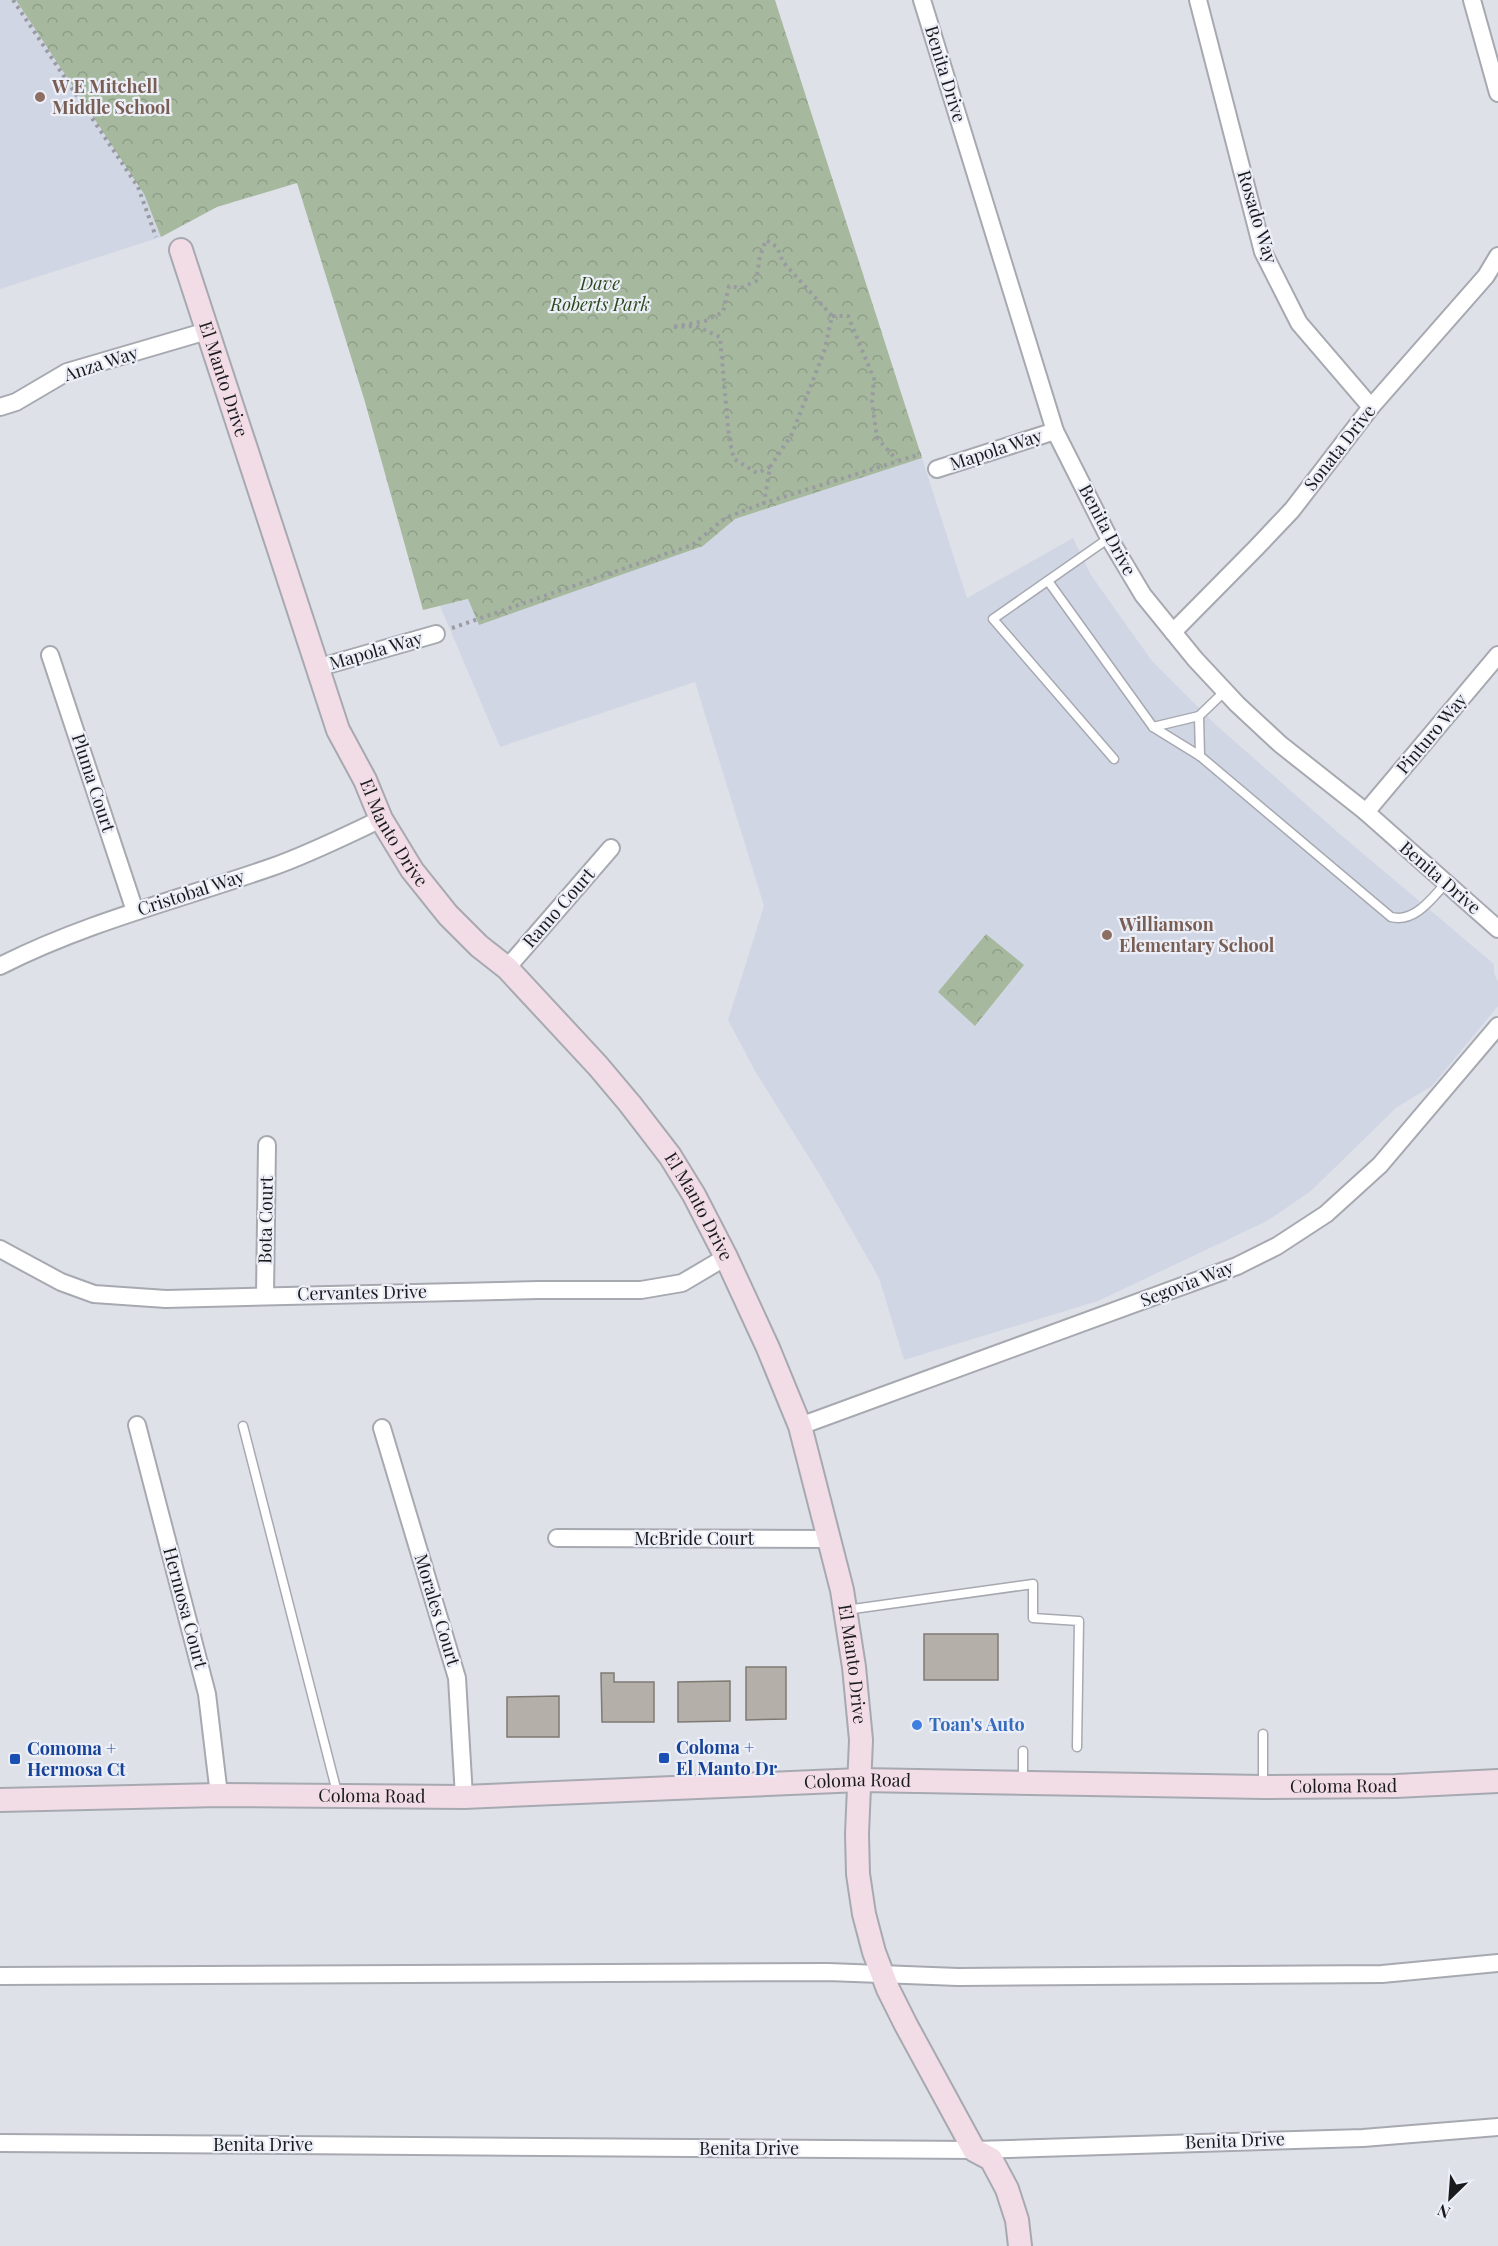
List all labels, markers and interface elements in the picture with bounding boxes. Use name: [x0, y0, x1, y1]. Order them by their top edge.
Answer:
street label: Benita Drive: [920, 22, 972, 125]
place label: W E Mitchell Middle School: [51, 74, 171, 119]
marker: W E Mitchell Middle School: [33, 90, 47, 104]
street label: Rosado Way: [1232, 167, 1283, 266]
park label: Dave Roberts Park: [549, 271, 650, 316]
street label: El Manto Drive: [194, 318, 254, 440]
street label: Anza Way: [60, 340, 141, 387]
street label: Sonata Drive: [1298, 399, 1380, 495]
street label: Mapola Way: [946, 423, 1045, 475]
street label: Benita Drive: [1074, 480, 1142, 579]
street label: Mapola Way: [326, 625, 425, 675]
street label: Pinturo Way: [1391, 688, 1472, 779]
street label: Pluma Court: [67, 730, 121, 836]
street label: El Manto Drive: [355, 775, 434, 891]
street label: Benita Drive: [1395, 835, 1486, 919]
street label: Ramo Court: [517, 862, 600, 952]
street label: Cristobal Way: [134, 863, 247, 921]
place label: Williamson Elementary School: [1118, 912, 1275, 957]
marker: Williamson Elementary School: [1100, 928, 1114, 942]
street label: El Manto Drive: [660, 1147, 739, 1265]
street label: Bota Court: [252, 1175, 278, 1264]
street label: Segovia Way: [1137, 1254, 1237, 1312]
street label: Cervantes Drive: [297, 1279, 427, 1305]
street label: McBride Court: [634, 1526, 754, 1550]
street label: Hermosa Court: [158, 1544, 214, 1672]
street label: Morales Court: [410, 1551, 467, 1669]
street label: El Manto Drive: [833, 1602, 872, 1725]
place label: Toan's Auto: [929, 1712, 1025, 1736]
marker: Toan's Auto: [910, 1718, 924, 1732]
place label: Coloma + El Manto Dr: [676, 1735, 778, 1780]
place label: Comoma + Hermosa Ct: [27, 1736, 126, 1781]
marker: Coloma + El Manto Dr: [657, 1751, 671, 1765]
marker: Comoma + Hermosa Ct: [8, 1752, 22, 1766]
street label: Coloma Road: [804, 1767, 912, 1793]
street label: Coloma Road: [1290, 1773, 1398, 1798]
street label: Coloma Road: [318, 1783, 426, 1808]
street label: Benita Drive: [1185, 2126, 1285, 2154]
street label: Benita Drive: [213, 2132, 313, 2156]
street label: Benita Drive: [699, 2136, 799, 2160]
north arrow: [1420, 2168, 1480, 2228]
text: N: [1433, 2200, 1453, 2224]

